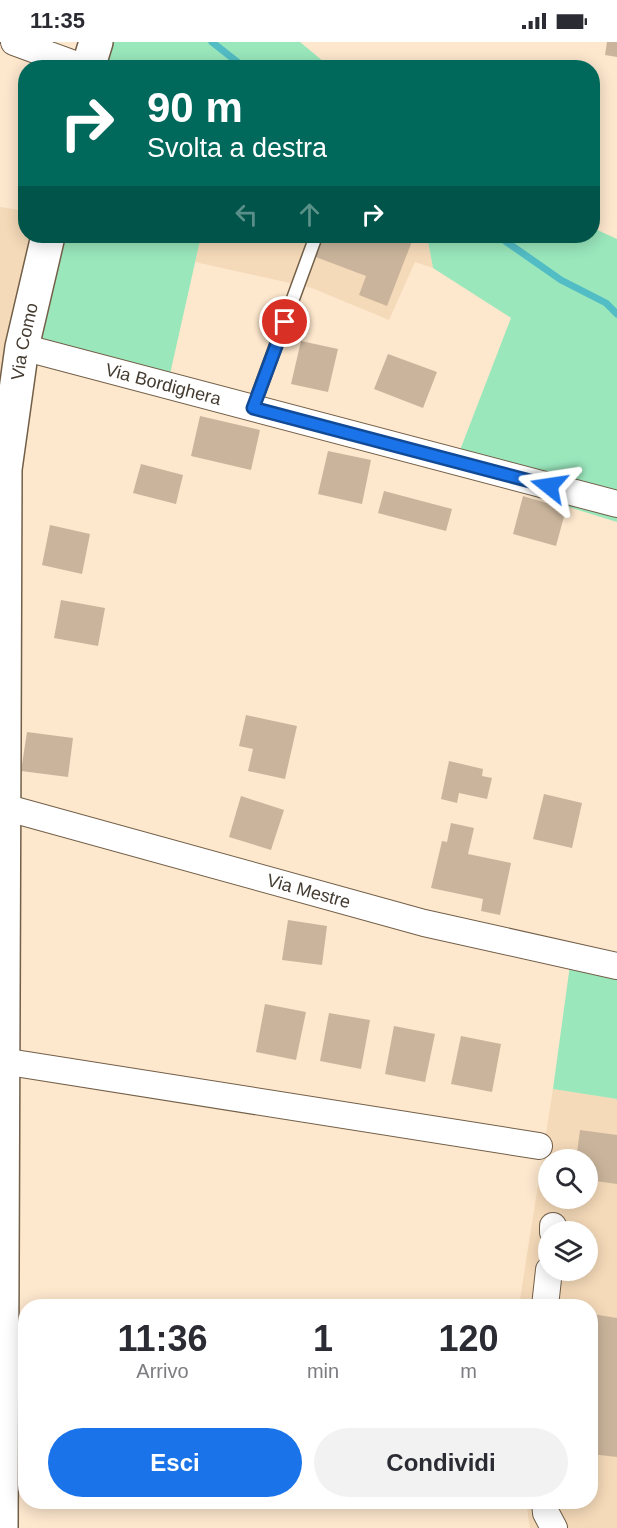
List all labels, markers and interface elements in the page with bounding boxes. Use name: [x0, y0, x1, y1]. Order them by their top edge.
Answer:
text: 11:35: [30, 8, 85, 33]
icon: right: [48, 84, 126, 162]
text: 90 m: [147, 84, 243, 131]
text: Svolta a destra: [147, 133, 327, 163]
icon: left: [230, 198, 263, 231]
icon: ahead: [293, 198, 326, 231]
icon: right: [356, 198, 389, 231]
pin: [259, 296, 310, 347]
street label: Via Como: [7, 301, 42, 382]
icon: arrive: [268, 305, 301, 338]
street label: Via Bordighera: [103, 359, 224, 409]
position arrow: [517, 454, 581, 518]
street label: Via Mestre: [265, 870, 353, 912]
map controls: [538, 1149, 598, 1281]
button: search: [538, 1149, 598, 1209]
button: layers: [538, 1221, 598, 1281]
text: 11:36: [117, 1318, 207, 1359]
text: 1: [313, 1318, 333, 1359]
text: 120: [439, 1318, 499, 1359]
text: Arrivo: [136, 1360, 189, 1382]
text: min: [307, 1360, 339, 1382]
text: m: [460, 1360, 477, 1382]
button: Esci: [48, 1428, 302, 1497]
button: Condividi: [314, 1428, 568, 1497]

